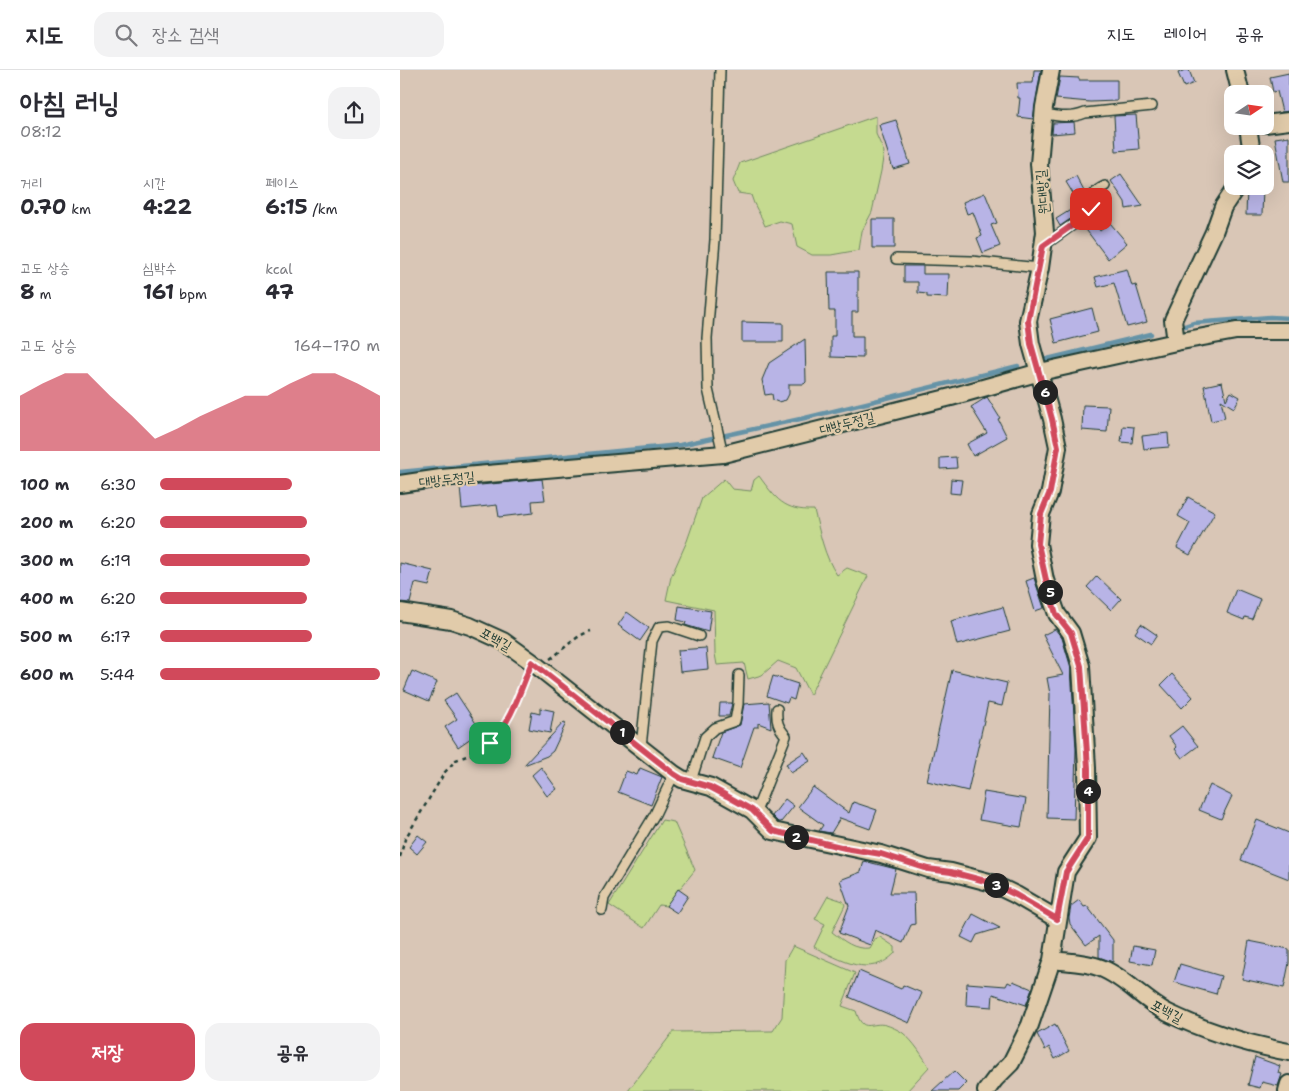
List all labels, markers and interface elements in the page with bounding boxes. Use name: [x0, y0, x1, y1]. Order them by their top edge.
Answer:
search box: [94, 12, 444, 57]
text: 지도: [25, 19, 64, 51]
icon: search: [112, 21, 140, 49]
text: 장소 검색: [152, 22, 219, 47]
text: 지도: [1107, 22, 1136, 46]
text: 레이어: [1164, 22, 1207, 46]
text: 공유: [1235, 22, 1264, 46]
text: 아침 러닝: [20, 83, 120, 121]
north arrow: [1224, 85, 1274, 135]
map controls: [1224, 85, 1274, 195]
button: share: [328, 87, 380, 139]
text: 08:12: [20, 121, 62, 142]
button: layers: [1224, 145, 1274, 195]
street label: 원대방길: [1031, 168, 1053, 215]
text: 거리: [20, 174, 43, 192]
text: 시간: [143, 174, 165, 192]
text: 페이스: [265, 174, 299, 192]
pin: [1070, 188, 1112, 230]
text: 0.70: [20, 193, 66, 221]
text: 4:22: [143, 193, 192, 221]
text: 6:15: [265, 193, 308, 221]
icon: check: [1077, 195, 1105, 223]
text: km: [66, 200, 91, 218]
text: /km: [308, 200, 338, 218]
text: 고도 상승: [20, 259, 70, 277]
text: 심박수: [143, 259, 176, 277]
text: kcal: [265, 260, 293, 278]
text: 8: [20, 278, 35, 306]
text: 161: [143, 278, 174, 306]
text: 47: [265, 278, 294, 306]
text: m: [35, 285, 52, 303]
text: bpm: [174, 285, 207, 303]
text: 고도 상승: [20, 335, 77, 356]
text: 164–170 m: [294, 335, 380, 356]
pin: 6: [1032, 380, 1058, 404]
text: 6: [1041, 383, 1050, 401]
street label: 대방두정길: [817, 407, 877, 439]
street label: 대방두정길: [418, 467, 477, 491]
text: 100 m: [20, 474, 69, 495]
text: 6:30: [100, 474, 136, 495]
text: 200 m: [20, 512, 73, 533]
text: 6:20: [100, 512, 136, 533]
text: 300 m: [20, 550, 74, 571]
text: 6:19: [100, 550, 131, 571]
pin: 5: [1038, 580, 1062, 604]
text: 5: [1046, 583, 1055, 601]
text: 400 m: [20, 588, 74, 609]
text: 6:20: [100, 588, 136, 609]
street label: 포백길: [477, 623, 516, 655]
text: 500 m: [20, 626, 72, 647]
text: 6:17: [100, 626, 131, 647]
text: 600 m: [20, 664, 74, 685]
text: 5:44: [100, 664, 135, 685]
pin: 1: [610, 720, 634, 744]
pin: [469, 722, 511, 764]
text: 1: [619, 723, 626, 741]
icon: arrive: [476, 729, 504, 757]
pin: 4: [1076, 778, 1100, 804]
text: 4: [1084, 782, 1093, 800]
pin: 2: [784, 824, 808, 850]
text: 2: [792, 828, 801, 846]
pin: 3: [984, 872, 1008, 898]
text: 3: [992, 876, 1001, 894]
street label: 포백길: [1148, 995, 1187, 1027]
button: 저장: [20, 1023, 195, 1081]
button: 공유: [205, 1023, 380, 1081]

